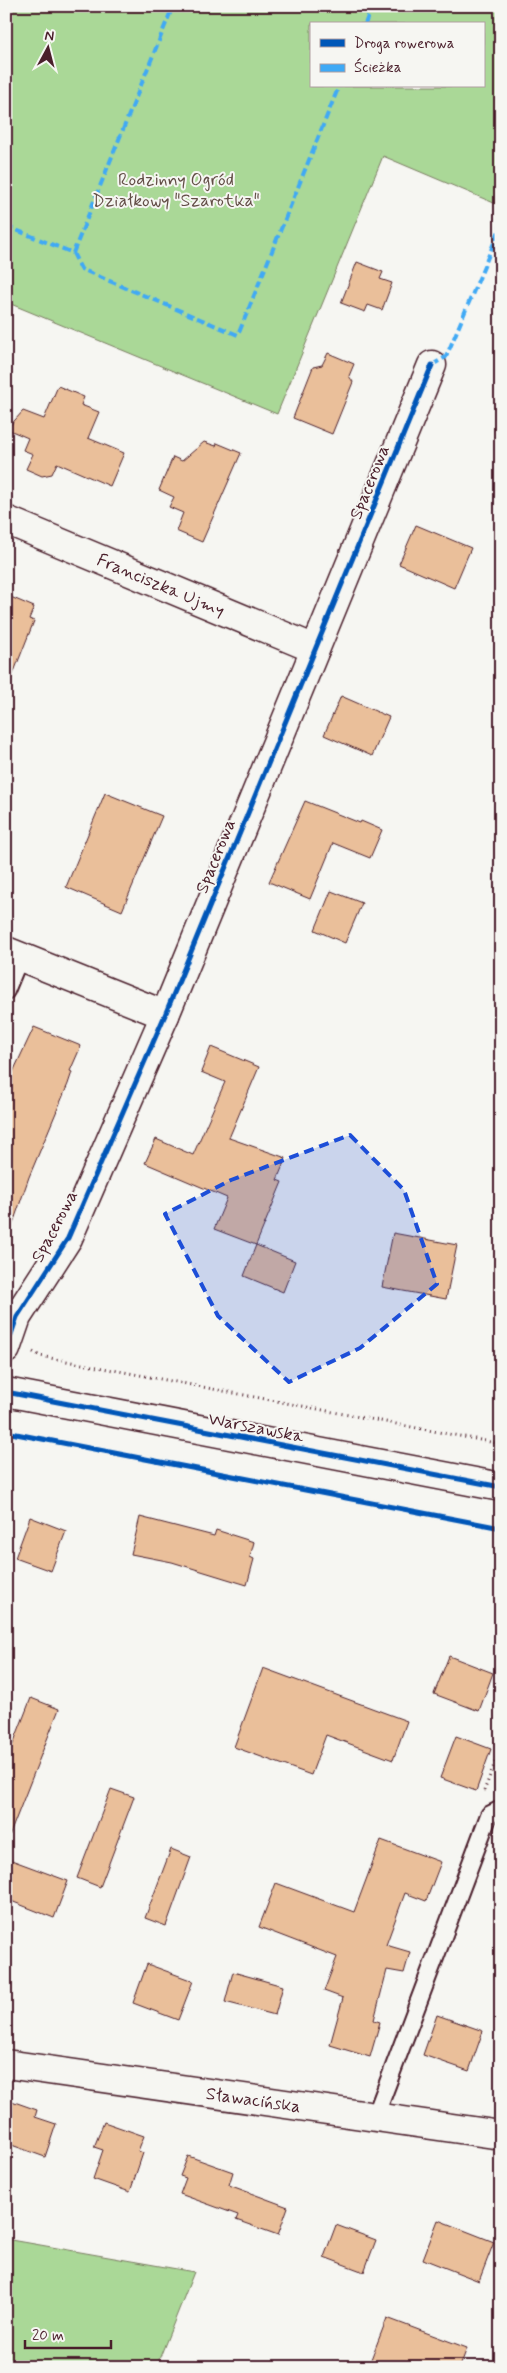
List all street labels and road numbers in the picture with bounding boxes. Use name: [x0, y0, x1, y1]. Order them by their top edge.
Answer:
street label: Spacerowa: [344, 442, 396, 523]
street label: Franciszka Ujmy: [93, 548, 228, 623]
street label: Spacerowa: [190, 816, 242, 897]
street label: Spacerowa: [26, 1186, 84, 1267]
street label: Warszawska: [206, 1407, 306, 1449]
street label: Sławacińska: [204, 2082, 302, 2119]

